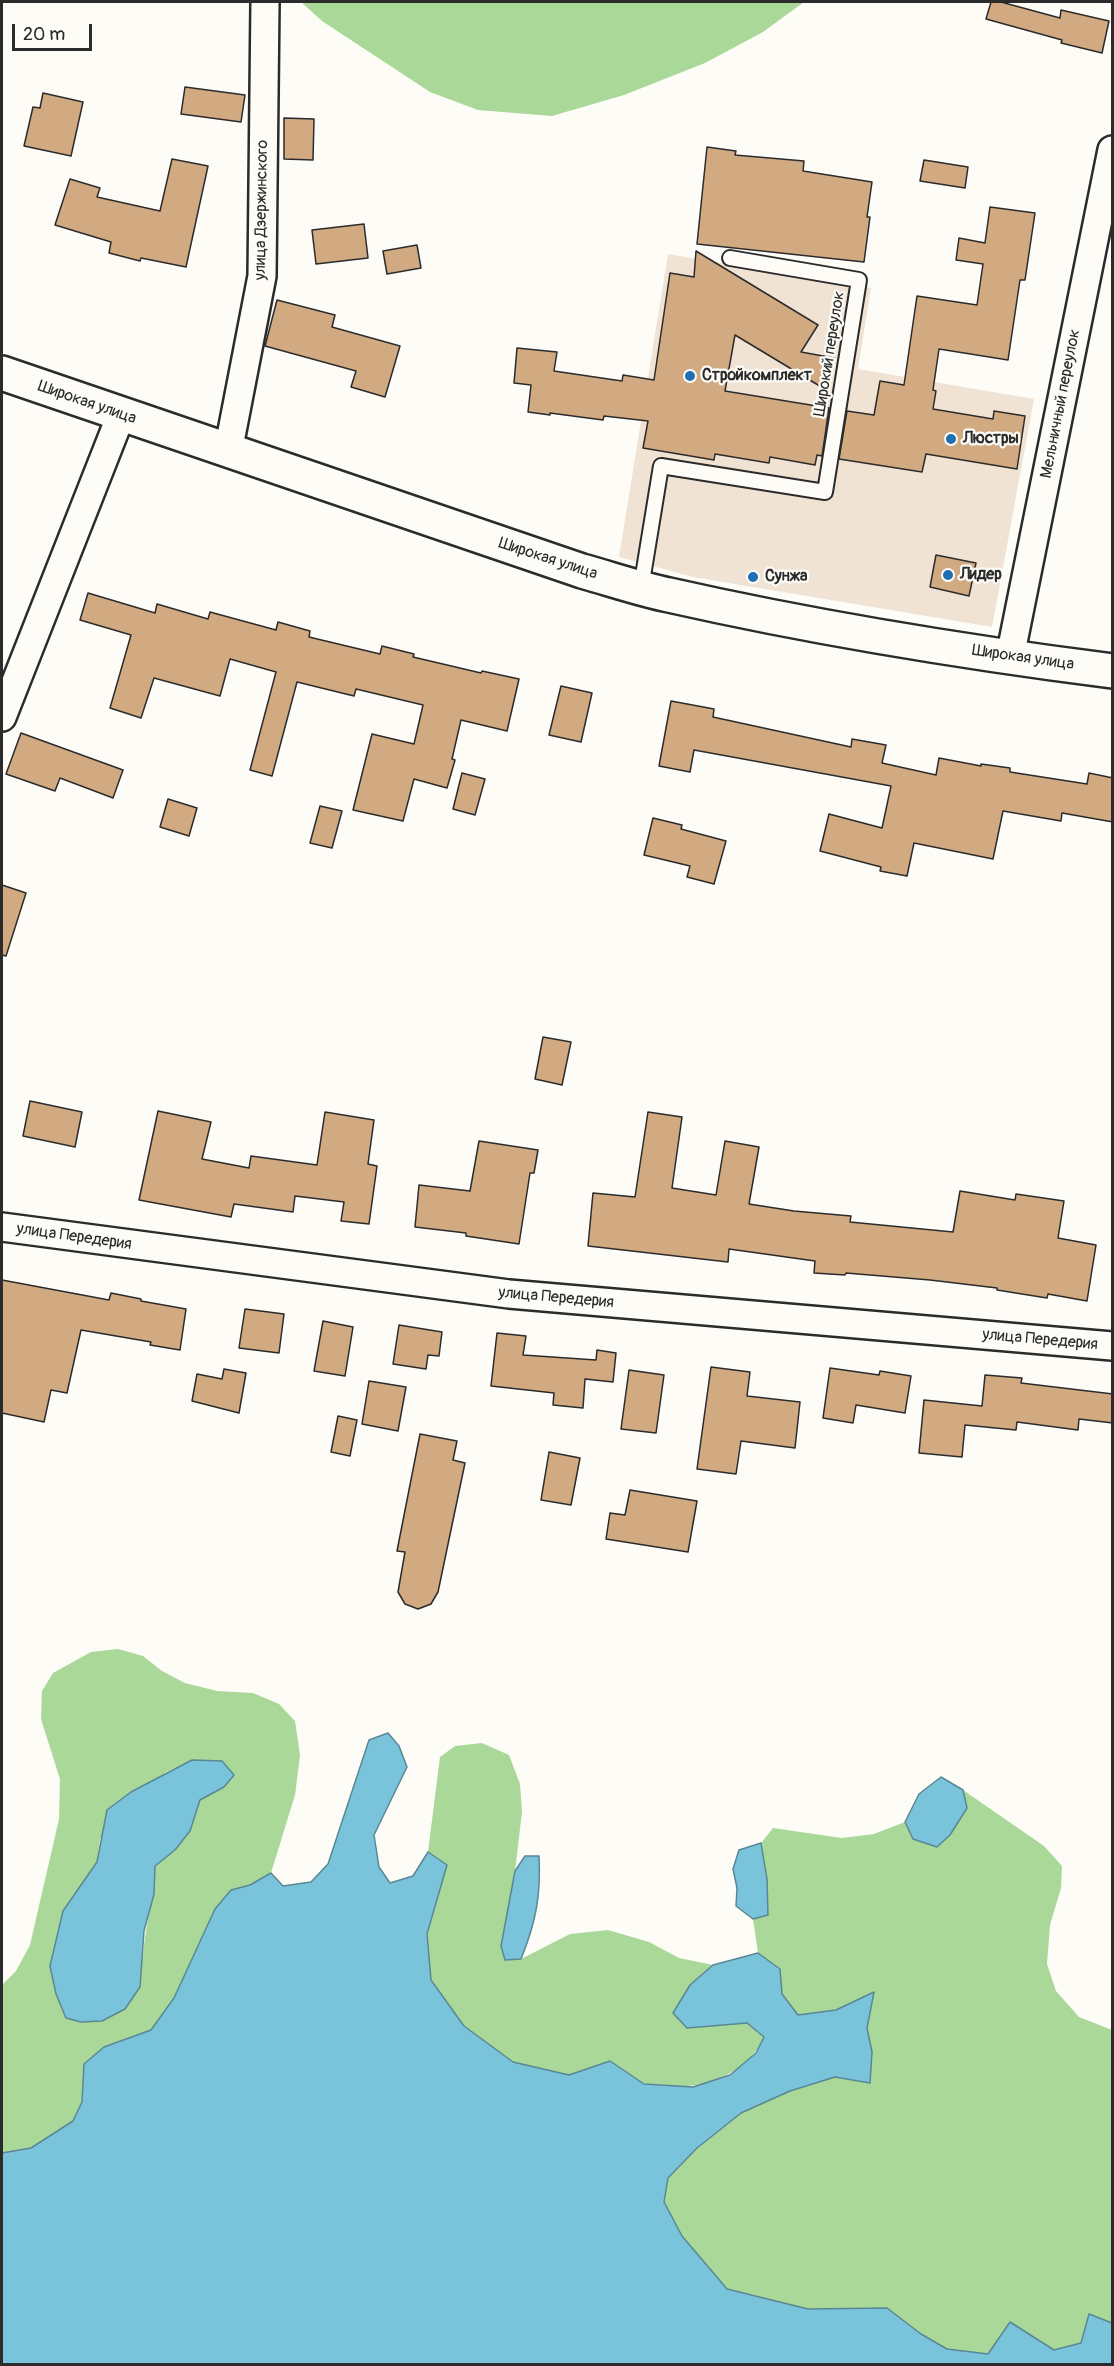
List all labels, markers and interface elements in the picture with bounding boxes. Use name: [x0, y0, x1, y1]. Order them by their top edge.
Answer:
scale bar: [15, 12, 94, 50]
text: 20 m: [23, 23, 65, 46]
street label: улица Дзержинского: [251, 140, 273, 280]
street label: Широкий переулок: [811, 290, 849, 418]
street label: Мельничный переулок: [1037, 328, 1085, 480]
place label: Стройкомплект: [702, 366, 812, 386]
marker: Стройкомплект: [683, 369, 697, 383]
street label: Широкая улица: [35, 377, 139, 429]
place label: Люстры: [963, 429, 1019, 449]
marker: Люстры: [944, 432, 958, 446]
street label: Широкая улица: [496, 534, 600, 584]
place label: Лидер: [960, 565, 1002, 585]
place label: Сунжа: [765, 567, 807, 587]
marker: Лидер: [941, 568, 955, 582]
marker: Сунжа: [746, 570, 760, 584]
street label: Широкая улица: [971, 641, 1075, 675]
street label: улица Передерия: [15, 1219, 133, 1255]
street label: улица Передерия: [497, 1283, 615, 1313]
street label: улица Передерия: [981, 1325, 1099, 1355]

